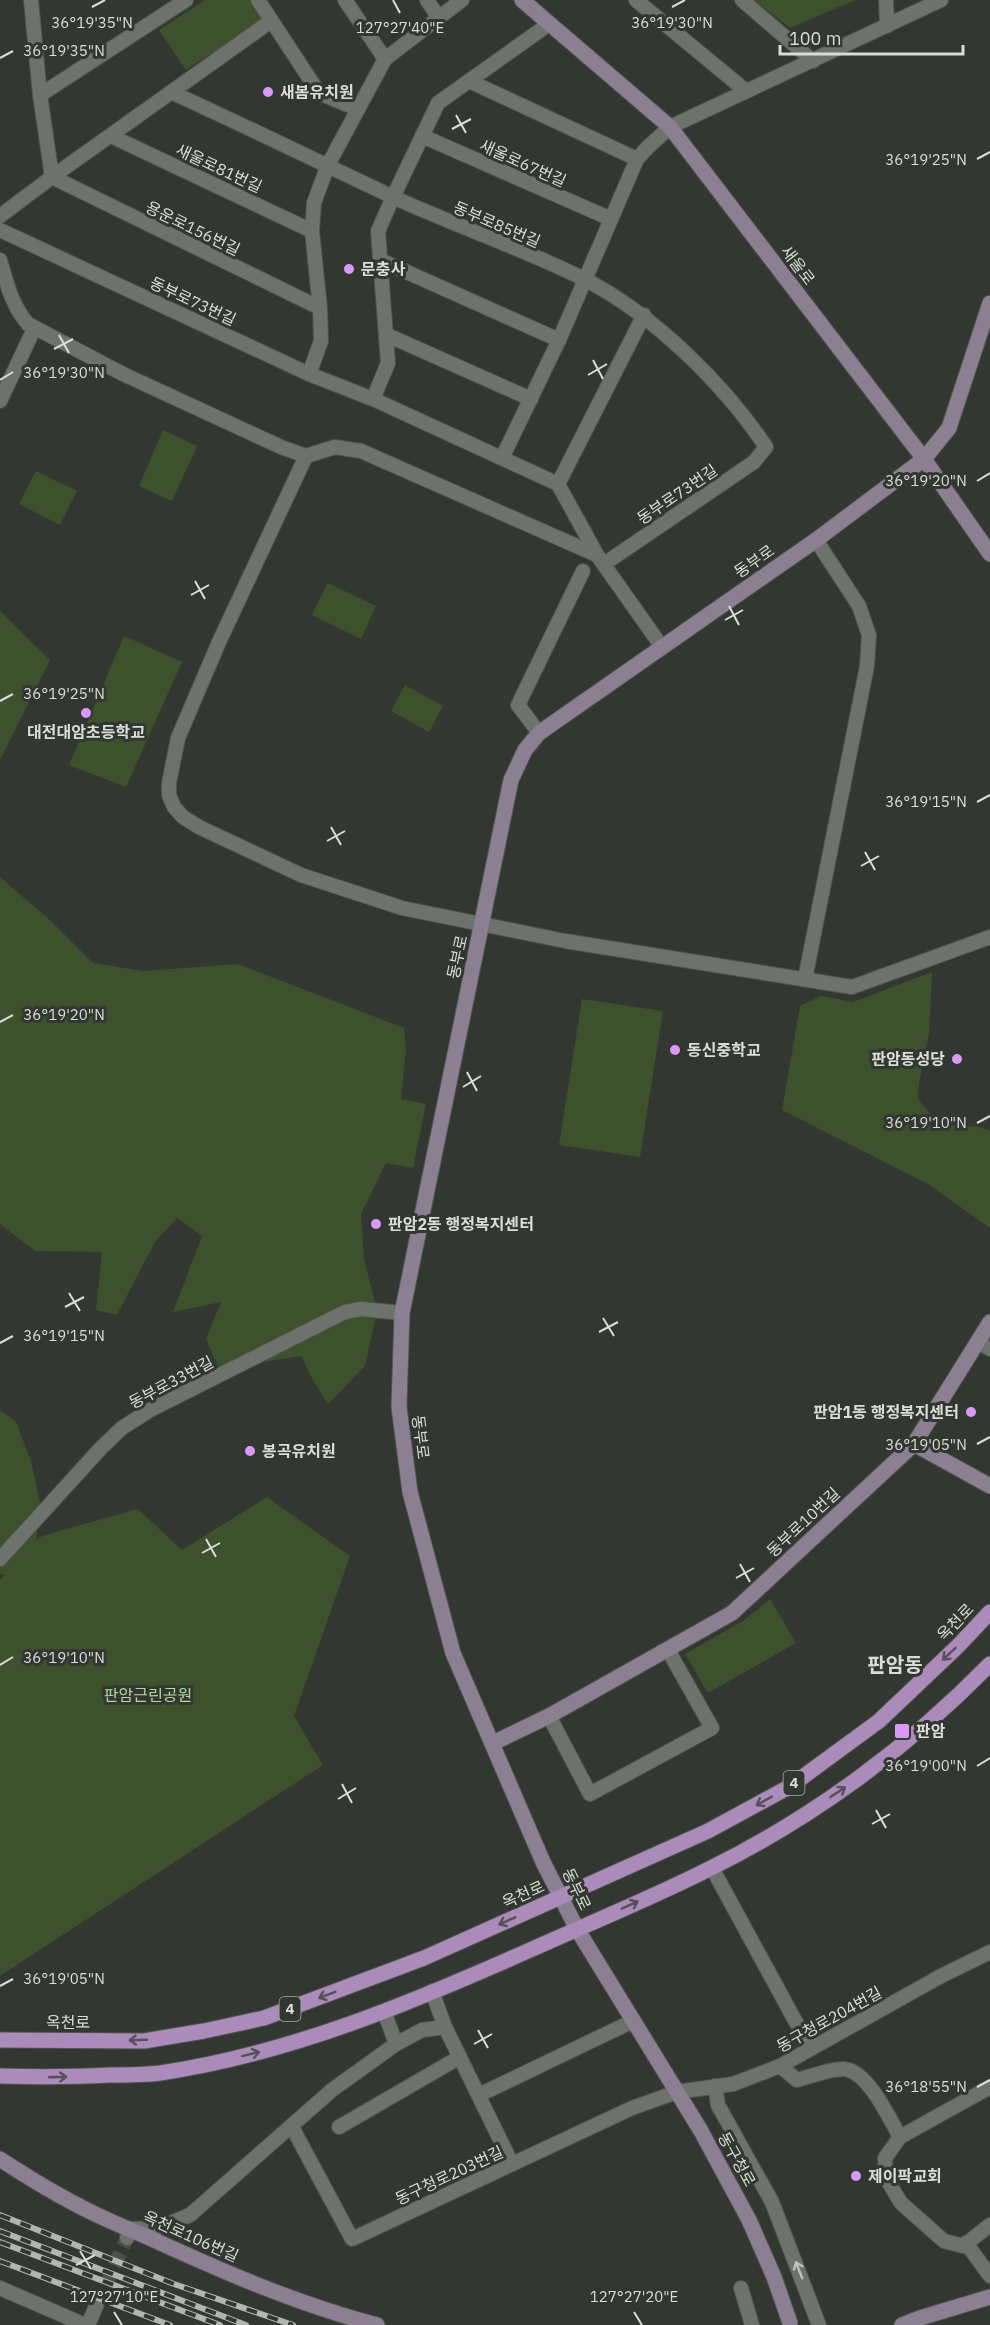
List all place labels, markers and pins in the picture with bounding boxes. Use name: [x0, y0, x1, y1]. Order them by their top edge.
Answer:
place label: 새봄유치원: [280, 82, 354, 102]
marker: 새봄유치원: [261, 85, 275, 99]
place label: 문충사: [361, 259, 405, 279]
marker: 문충사: [342, 262, 356, 276]
marker: 대전대암초등학교: [79, 706, 93, 720]
place label: 대전대암초등학교: [27, 722, 145, 742]
place label: 동신중학교: [687, 1040, 761, 1060]
marker: 동신중학교: [668, 1043, 682, 1057]
place label: 판암동성당: [871, 1049, 945, 1069]
marker: 판암동성당: [950, 1052, 964, 1066]
place label: 판암2동 행정복지센터: [388, 1214, 534, 1234]
marker: 판암2동 행정복지센터: [369, 1217, 383, 1231]
place label: 판암1동 행정복지센터: [813, 1402, 959, 1422]
marker: 판암1동 행정복지센터: [964, 1405, 978, 1419]
place label: 봉곡유치원: [262, 1441, 336, 1461]
marker: 봉곡유치원: [243, 1444, 257, 1458]
place label: 판암: [916, 1721, 946, 1741]
marker: 판암: [893, 1722, 911, 1740]
place label: 제이팍교회: [868, 2166, 942, 2186]
marker: 제이팍교회: [849, 2169, 863, 2183]

